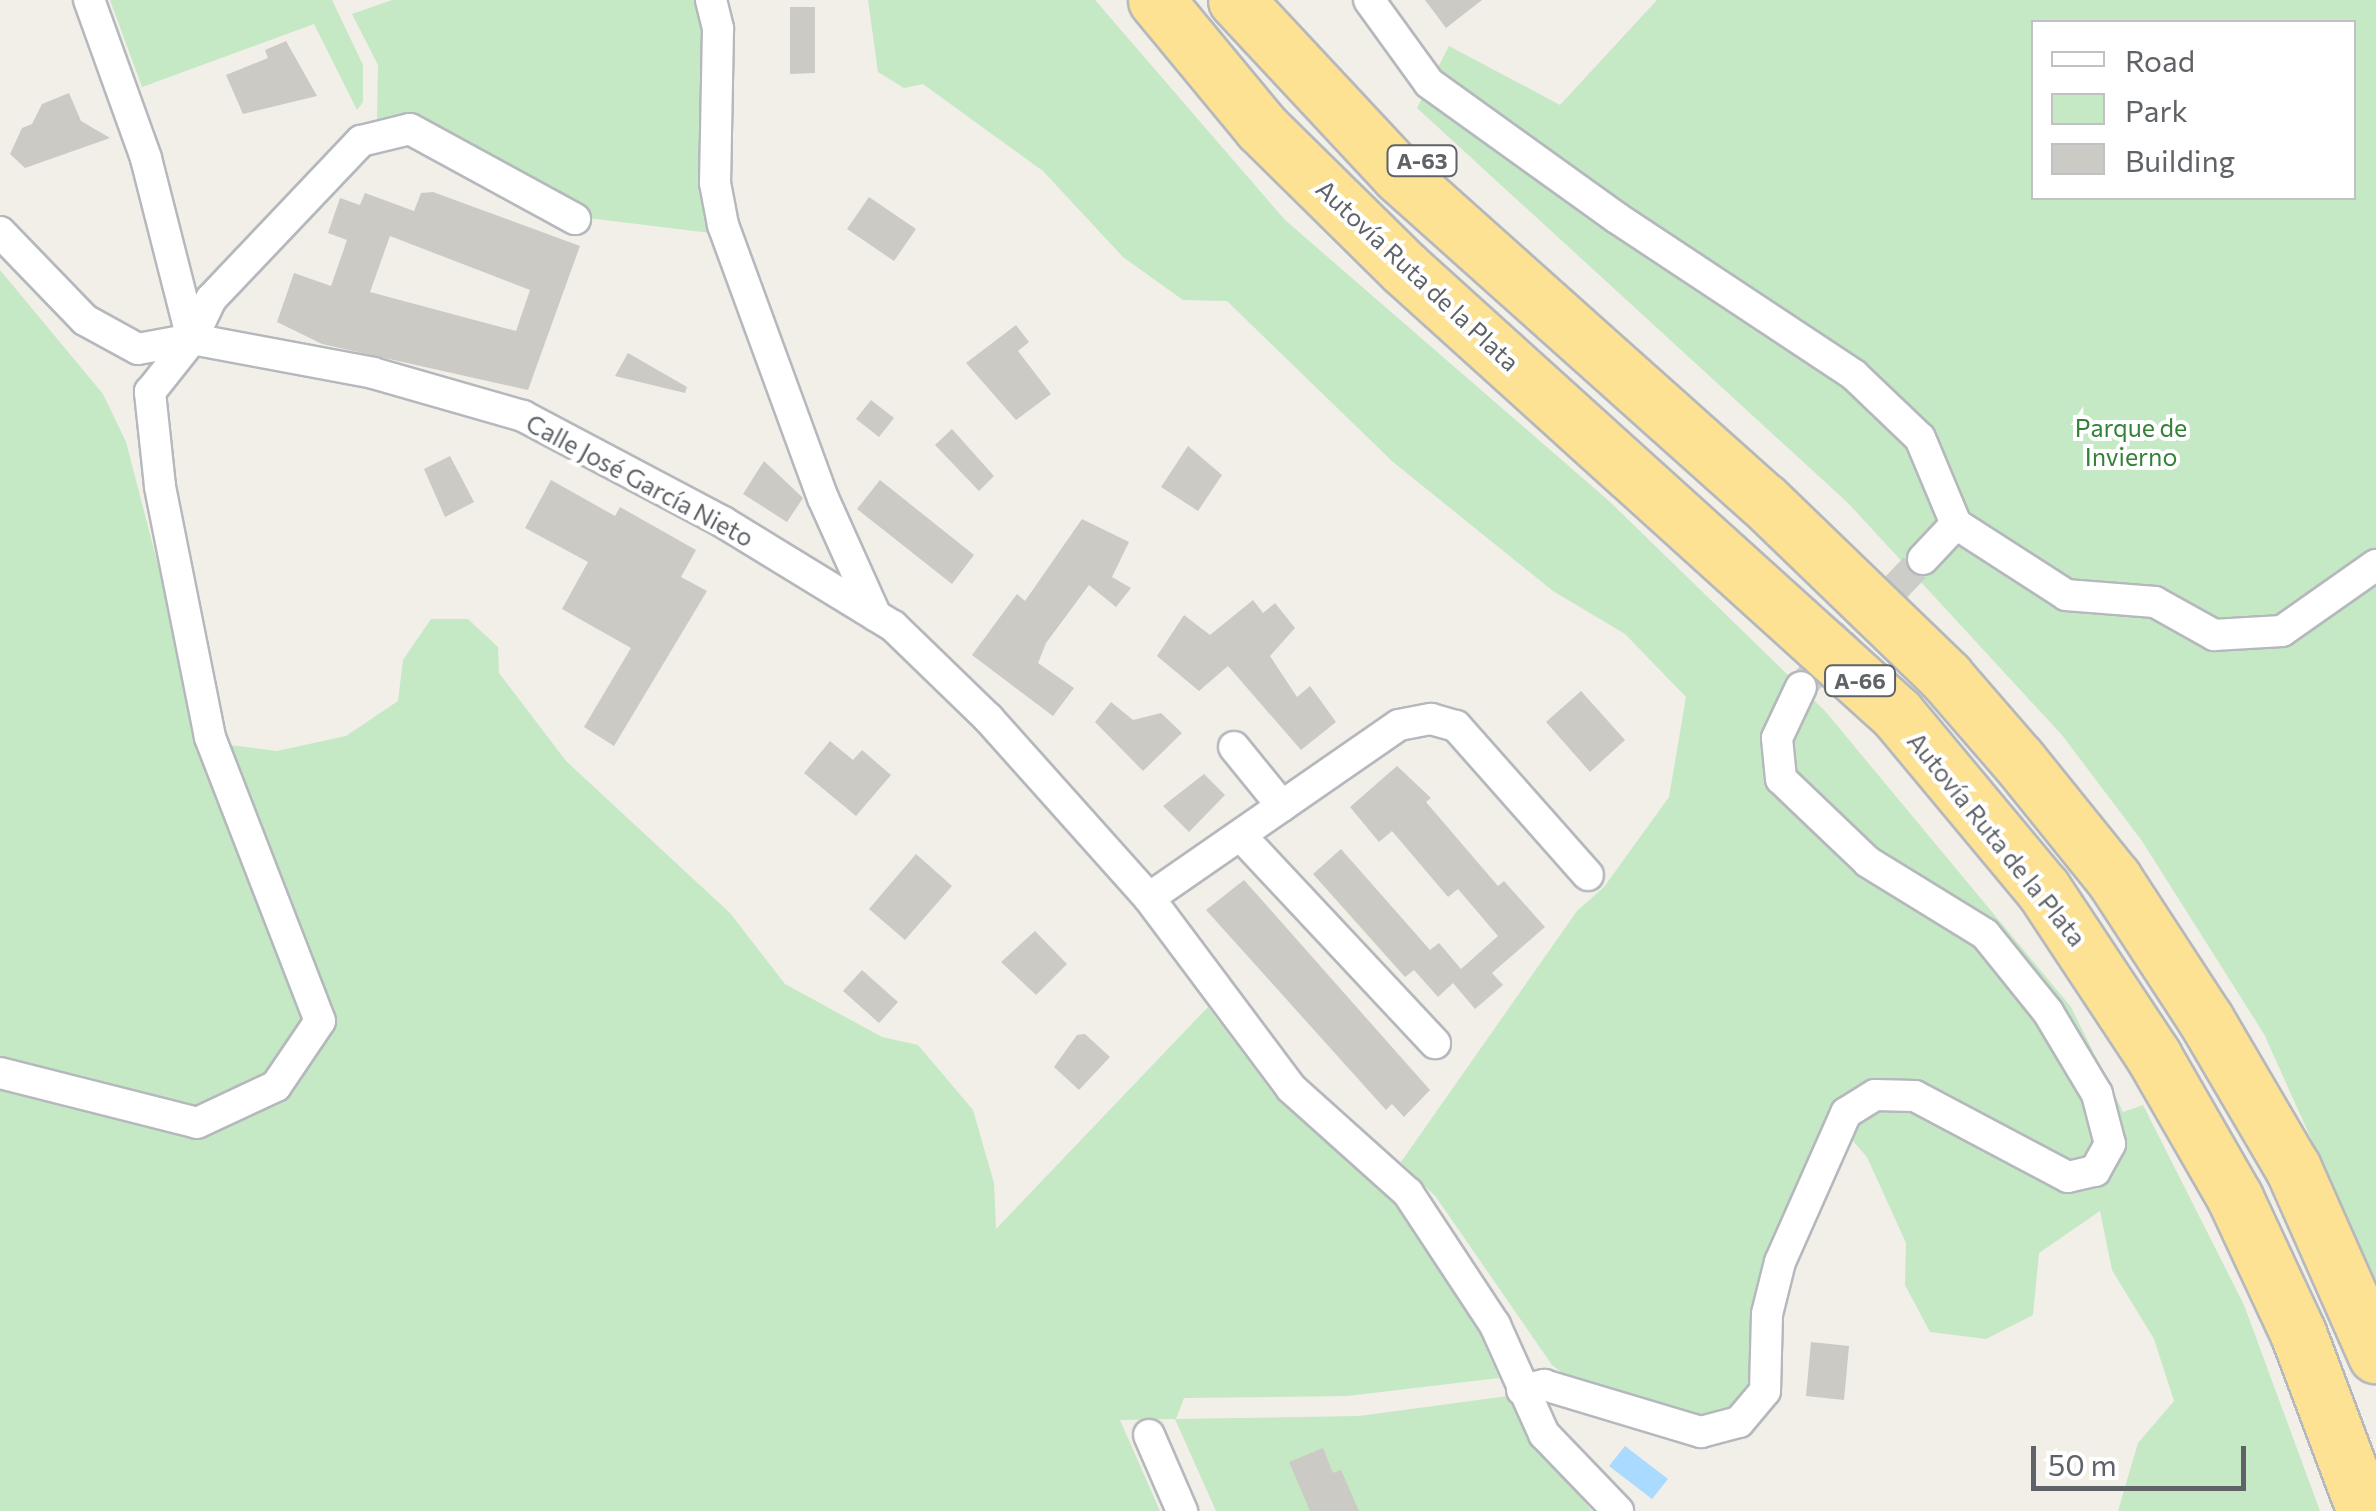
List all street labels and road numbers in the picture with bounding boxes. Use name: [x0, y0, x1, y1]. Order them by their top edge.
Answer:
road number: A-63: [1384, 144, 1460, 178]
street label: Autovía Ruta de la Plata: [1310, 173, 1526, 377]
street label: Calle José García Nieto: [521, 407, 759, 553]
road number: A-66: [1822, 664, 1898, 698]
street label: Autovía Ruta de la Plata: [1902, 726, 2092, 952]

